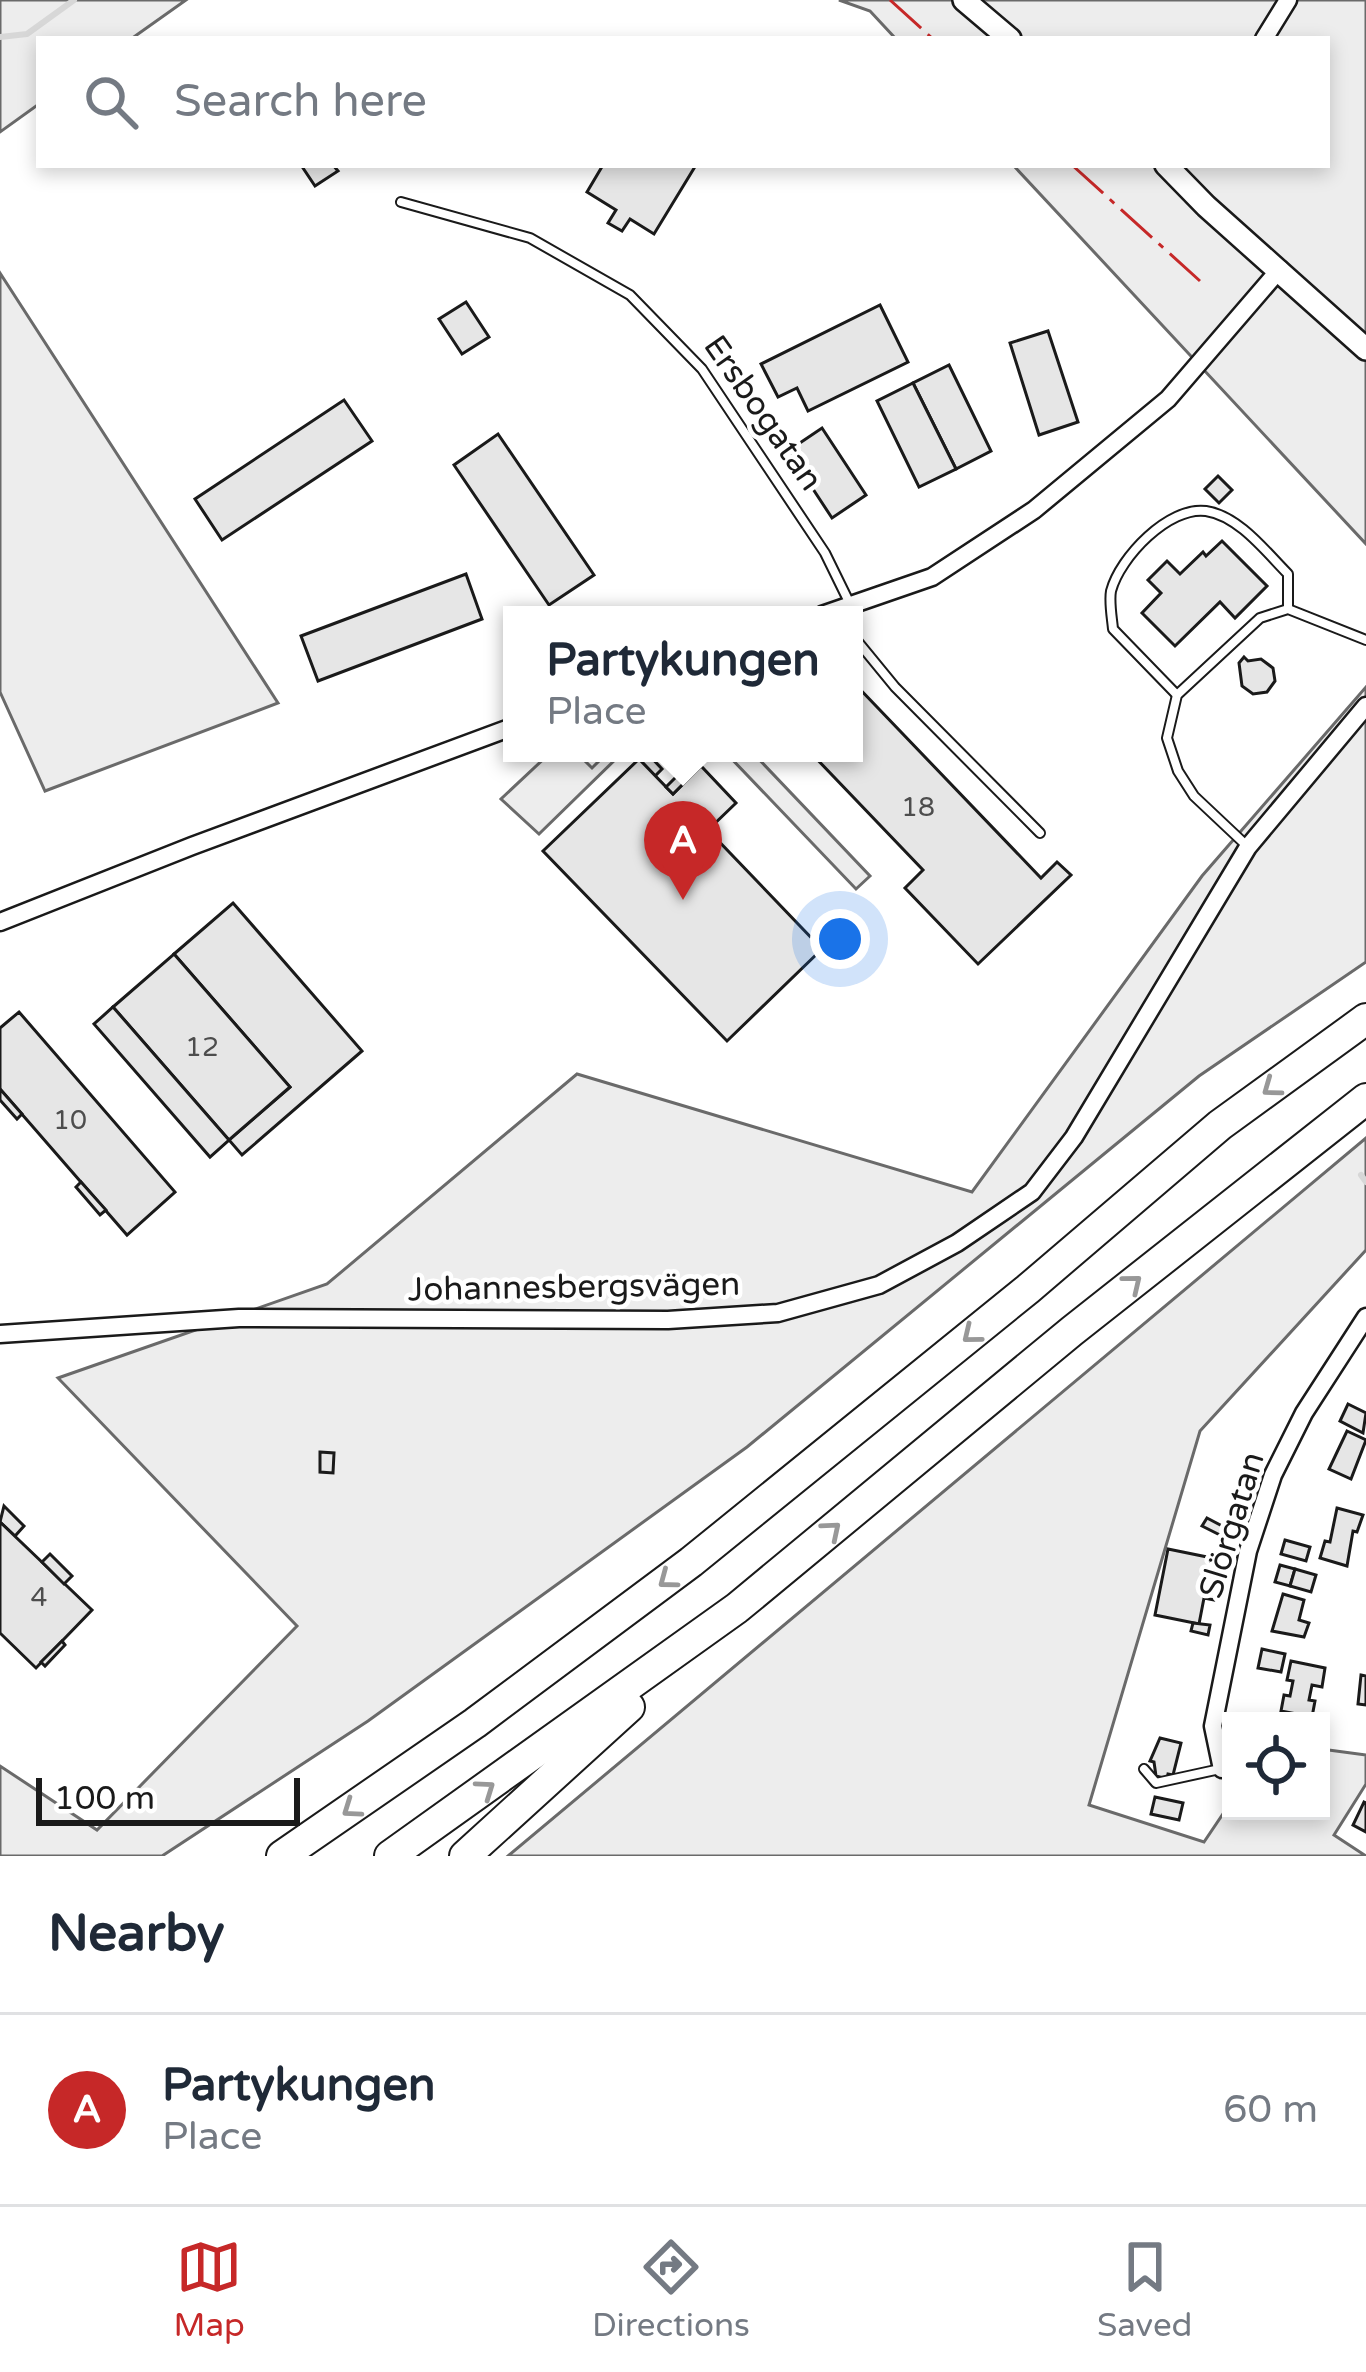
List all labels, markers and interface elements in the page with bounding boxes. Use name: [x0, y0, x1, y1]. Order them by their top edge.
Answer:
search box: [36, 36, 1330, 168]
icon: search: [78, 69, 144, 135]
text: Search here: [174, 75, 427, 129]
street label: Ersbogatan: [695, 328, 831, 498]
popup: [503, 606, 863, 762]
text: Partykungen: [546, 634, 820, 688]
text: Place: [546, 688, 647, 735]
house number: 18: [901, 791, 935, 824]
pin: A: [644, 801, 722, 900]
your location: [810, 909, 870, 969]
house number: 12: [185, 1031, 219, 1064]
one-way arrow: [1263, 1073, 1285, 1095]
house number: 10: [53, 1104, 87, 1137]
street label: Johannesbergsvägen: [407, 1265, 741, 1309]
one-way arrow: [1119, 1276, 1141, 1297]
one-way arrow: [962, 1321, 984, 1343]
street label: Slörgatan: [1191, 1447, 1273, 1603]
one-way arrow: [818, 1523, 840, 1545]
one-way arrow: [659, 1566, 680, 1588]
house number: 4: [31, 1581, 48, 1614]
map controls: [1222, 1712, 1330, 1820]
button: locate: [1222, 1712, 1330, 1820]
scale bar: [36, 1772, 300, 1825]
text: 100 m: [54, 1779, 155, 1818]
one-way arrow: [473, 1781, 495, 1803]
one-way arrow: [342, 1795, 364, 1817]
text: Nearby: [48, 1903, 225, 1965]
text: Partykungen: [162, 2059, 435, 2113]
text: A: [72, 2086, 102, 2133]
text: 60 m: [1223, 2086, 1318, 2133]
text: Place: [162, 2113, 262, 2160]
tab: Map: [174, 2234, 245, 2345]
tab: Directions: [592, 2234, 750, 2345]
tab: Saved: [1097, 2234, 1192, 2345]

